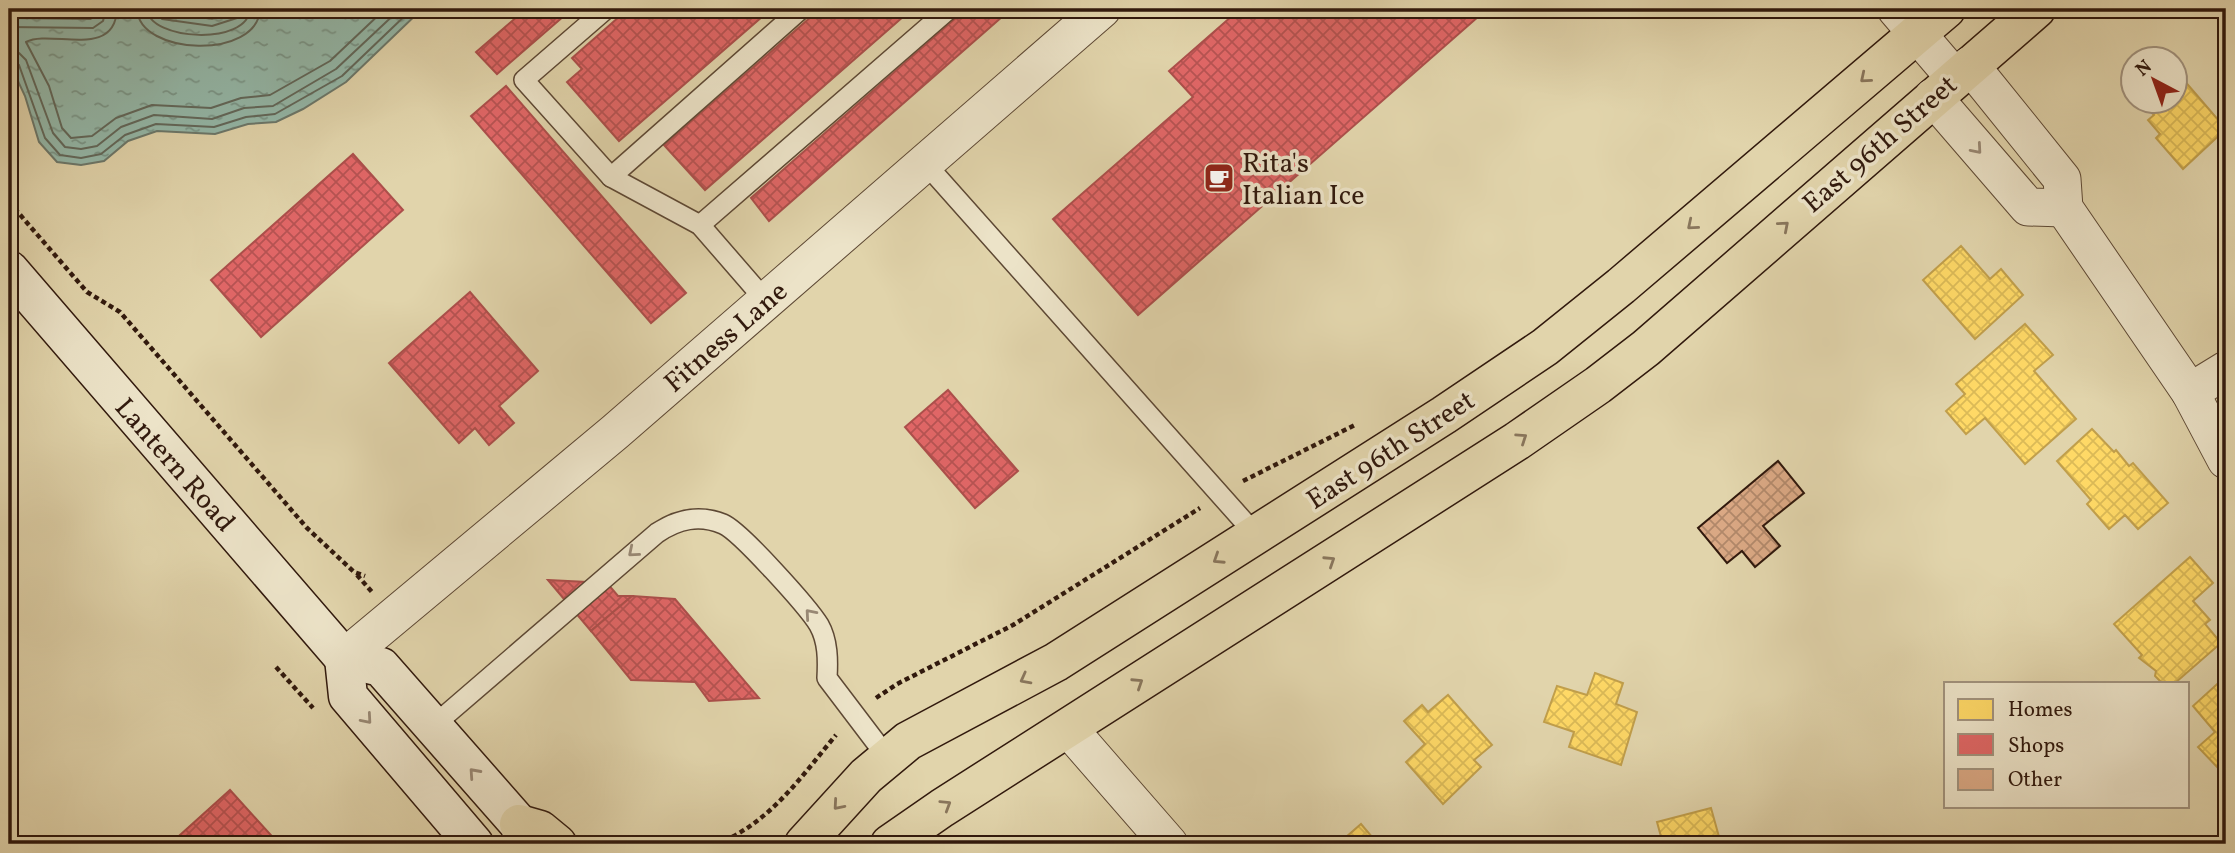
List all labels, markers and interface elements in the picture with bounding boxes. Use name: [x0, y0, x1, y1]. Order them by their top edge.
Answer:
north arrow: [2120, 46, 2190, 116]
text: N: [2130, 54, 2158, 83]
street label: East 96th Street: [1795, 67, 1966, 223]
one-way arrow: [1861, 70, 1874, 82]
one-way arrow: [1969, 141, 1981, 154]
place label: Rita's Italian Ice: [1242, 145, 1364, 216]
cafe icon: Rita's Italian Ice: [1202, 161, 1236, 195]
one-way arrow: [1687, 217, 1700, 229]
one-way arrow: [1776, 222, 1789, 234]
street label: Fitness Lane: [656, 273, 797, 403]
street label: East 96th Street: [1300, 382, 1483, 520]
street label: Lantern Road: [105, 390, 243, 541]
one-way arrow: [1514, 433, 1527, 446]
one-way arrow: [628, 544, 641, 556]
one-way arrow: [1213, 550, 1226, 563]
one-way arrow: [1322, 556, 1335, 569]
one-way arrow: [806, 610, 818, 623]
one-way arrow: [1020, 671, 1032, 684]
one-way arrow: [1131, 679, 1144, 692]
legend: [1944, 682, 2190, 808]
text: Homes: [2008, 696, 2073, 725]
one-way arrow: [359, 710, 371, 723]
text: Shops: [2008, 732, 2064, 761]
text: Other: [2008, 766, 2062, 795]
one-way arrow: [470, 768, 482, 781]
one-way arrow: [834, 797, 846, 810]
one-way arrow: [939, 801, 952, 814]

